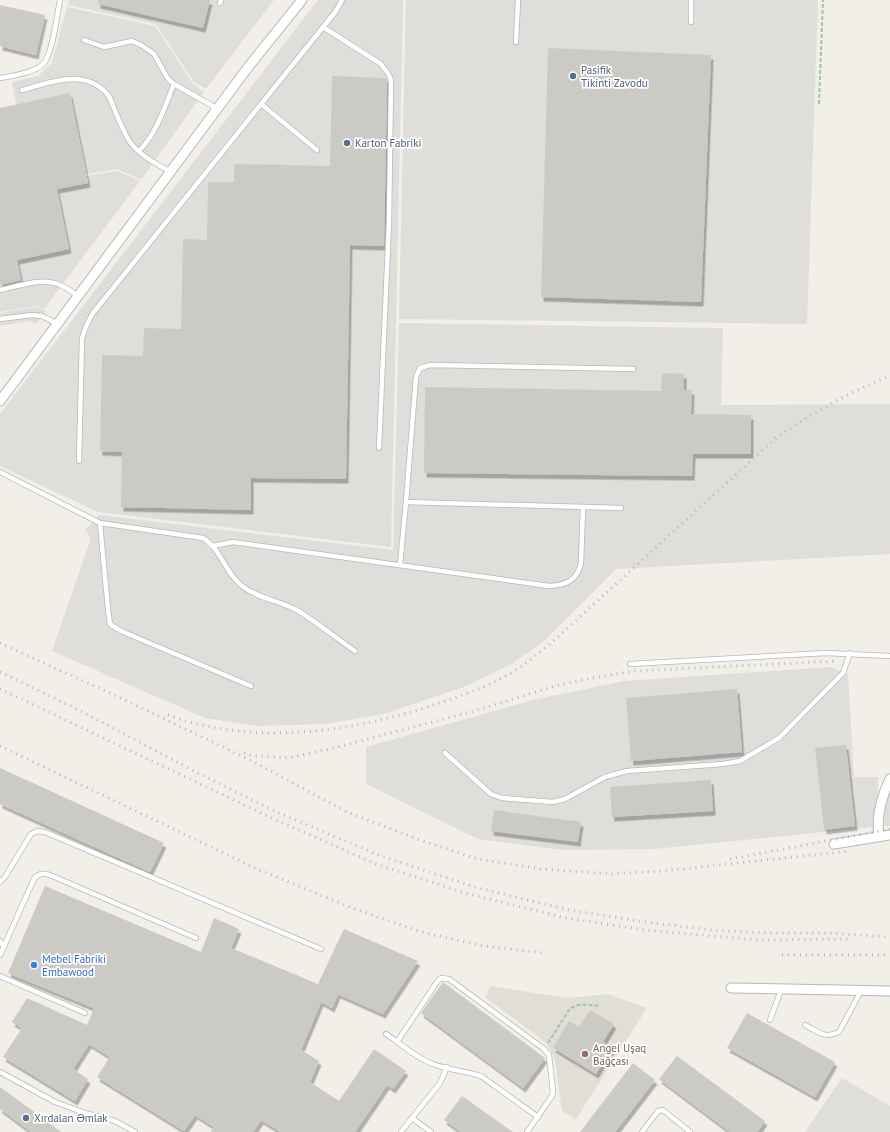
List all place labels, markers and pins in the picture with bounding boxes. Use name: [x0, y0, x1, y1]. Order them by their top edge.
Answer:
place label: Pasifik Tikinti Zavodu: [581, 63, 648, 90]
marker: Pasifik Tikinti Zavodu: [568, 71, 578, 81]
place label: Karton Fabriki: [355, 136, 421, 150]
marker: Karton Fabriki: [342, 138, 352, 148]
place label: Mebel Fabriki Embawood: [42, 952, 106, 979]
marker: Mebel Fabriki Embawood: [29, 960, 39, 970]
place label: Angel Uşaq Bağçası: [593, 1041, 646, 1068]
marker: Angel Uşaq Bağçası: [580, 1049, 590, 1059]
place label: Xırdalan Əmlak: [34, 1111, 108, 1125]
marker: Xırdalan Əmlak: [21, 1113, 31, 1123]

